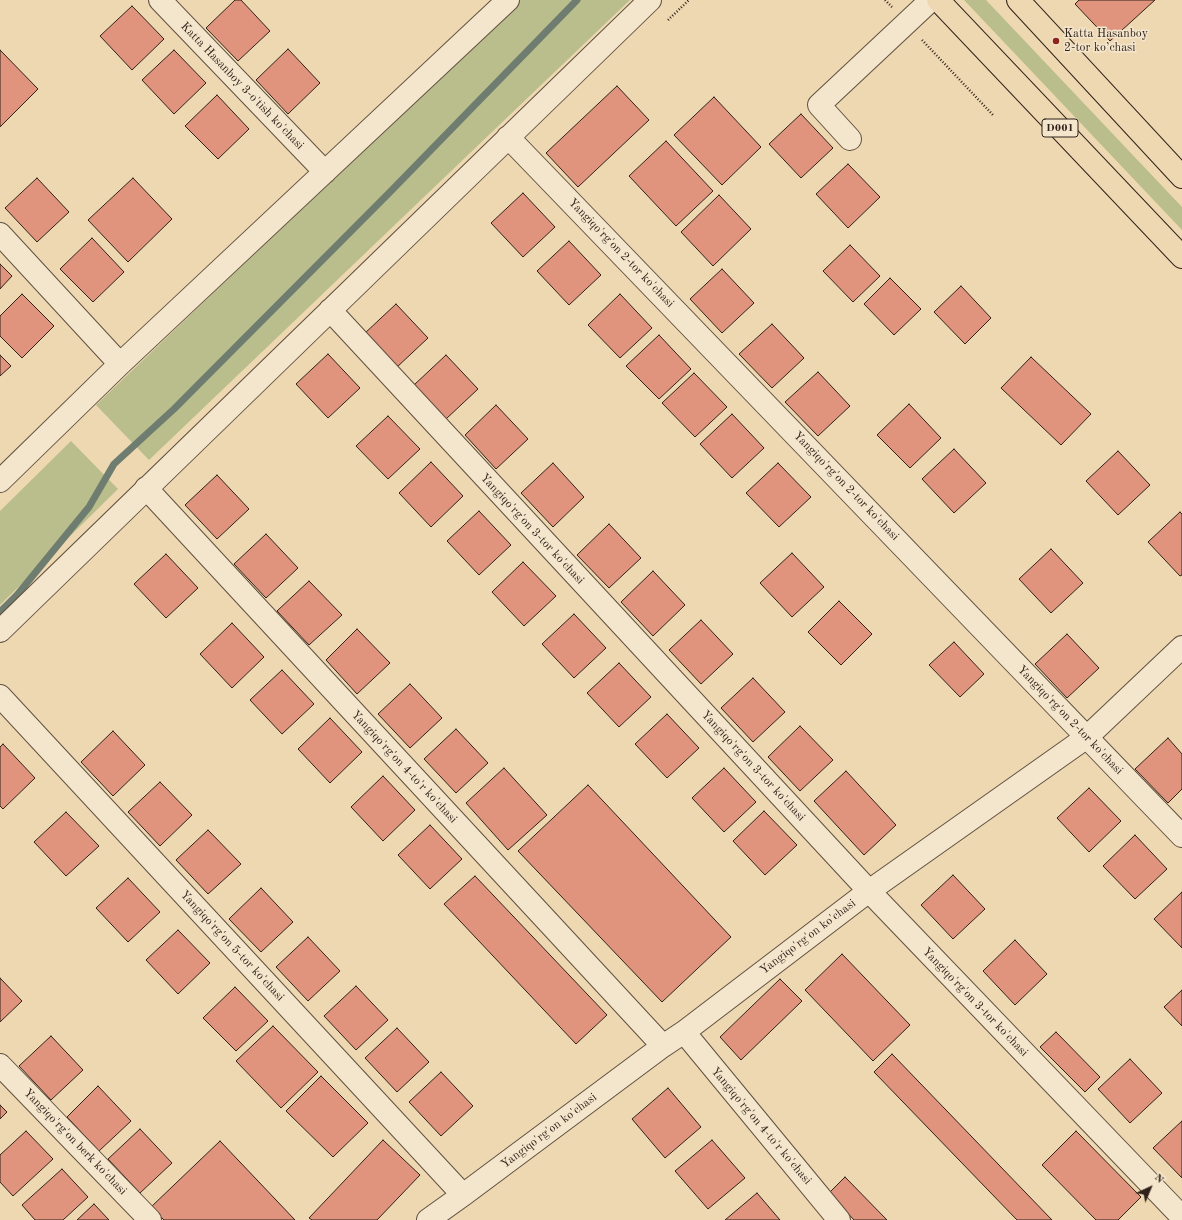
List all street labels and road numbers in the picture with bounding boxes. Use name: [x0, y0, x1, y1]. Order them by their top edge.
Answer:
street label: Katta Hasanboy 3-o'tish ko'chasi: [177, 19, 307, 153]
road number: D001: [1042, 119, 1078, 137]
street label: Yangiqo'rg'on 2-tor ko'chasi: [565, 195, 677, 311]
street label: Yangiqo'rg'on 2-tor ko'chasi: [790, 428, 902, 544]
street label: Yangiqo'rg'on 3-tor ko'chasi: [477, 471, 587, 587]
street label: Yangiqo'rg'on 2-tor ko'chasi: [1014, 662, 1126, 778]
street label: Yangiqo'rg'on 4-to'r ko'chasi: [348, 708, 460, 826]
street label: Yangiqo'rg'on 3-tor ko'chasi: [698, 708, 808, 824]
street label: Yangiqo'rg'on 5-tor ko'chasi: [177, 888, 287, 1004]
street label: Yangiqo'rg'on ko'chasi: [757, 896, 859, 978]
street label: Yangiqo'rg'on 3-tor ko'chasi: [919, 944, 1031, 1060]
street label: Yangiqo'rg'on 4-to'r ko'chasi: [708, 1064, 814, 1188]
street label: Yangiqo'rg'on berk ko'chasi: [20, 1086, 130, 1198]
street label: Yangiqo'rg'on ko'chasi: [498, 1090, 600, 1172]

